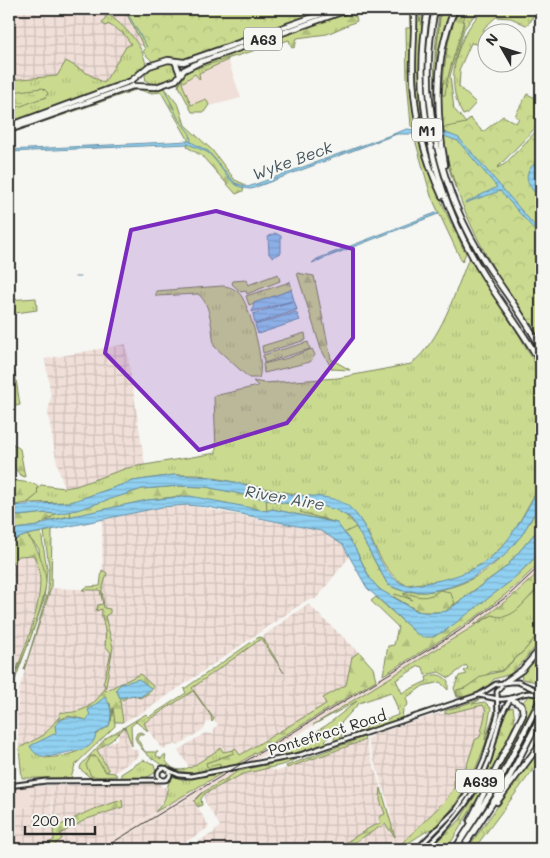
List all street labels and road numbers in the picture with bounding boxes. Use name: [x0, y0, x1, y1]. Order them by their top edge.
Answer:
road number: A63: [244, 28, 282, 50]
road number: M1: [412, 118, 442, 142]
street label: Pontefract Road: [265, 705, 389, 759]
road number: A639: [456, 769, 504, 792]

